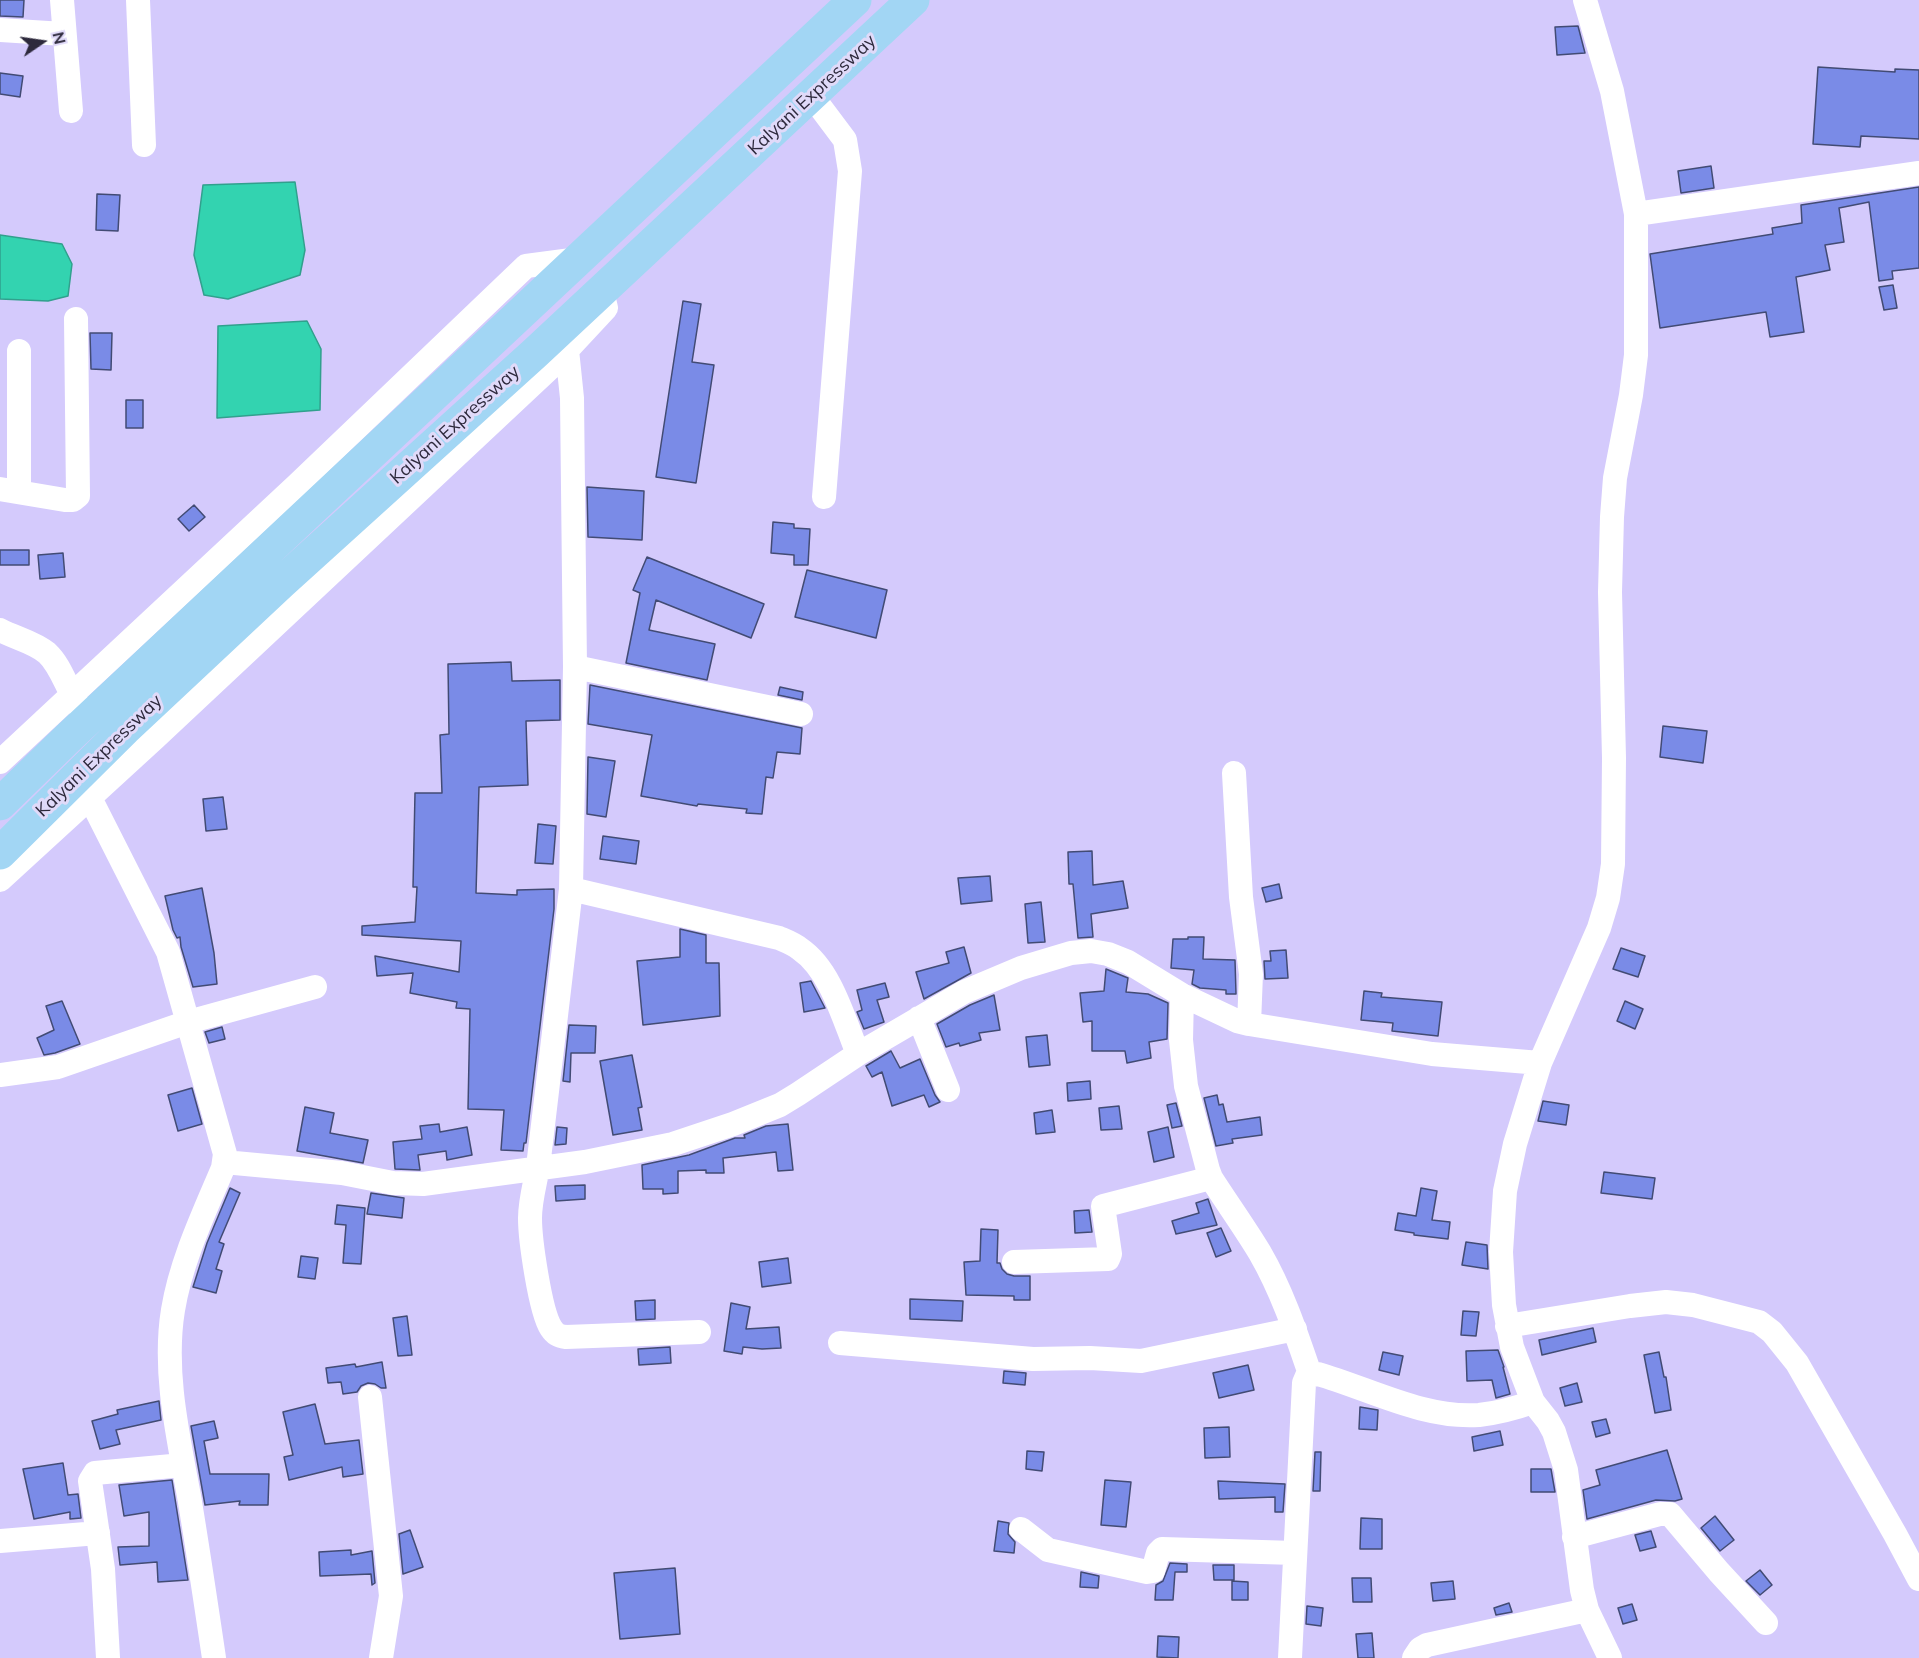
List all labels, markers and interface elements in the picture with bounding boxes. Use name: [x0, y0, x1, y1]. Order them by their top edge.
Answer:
north arrow: [12, 12, 72, 72]
text: N: [48, 30, 71, 46]
street label: Kalyani Expressway: [744, 30, 880, 160]
street label: Kalyani Expressway: [386, 361, 524, 489]
street label: Kalyani Expressway: [31, 690, 167, 822]

